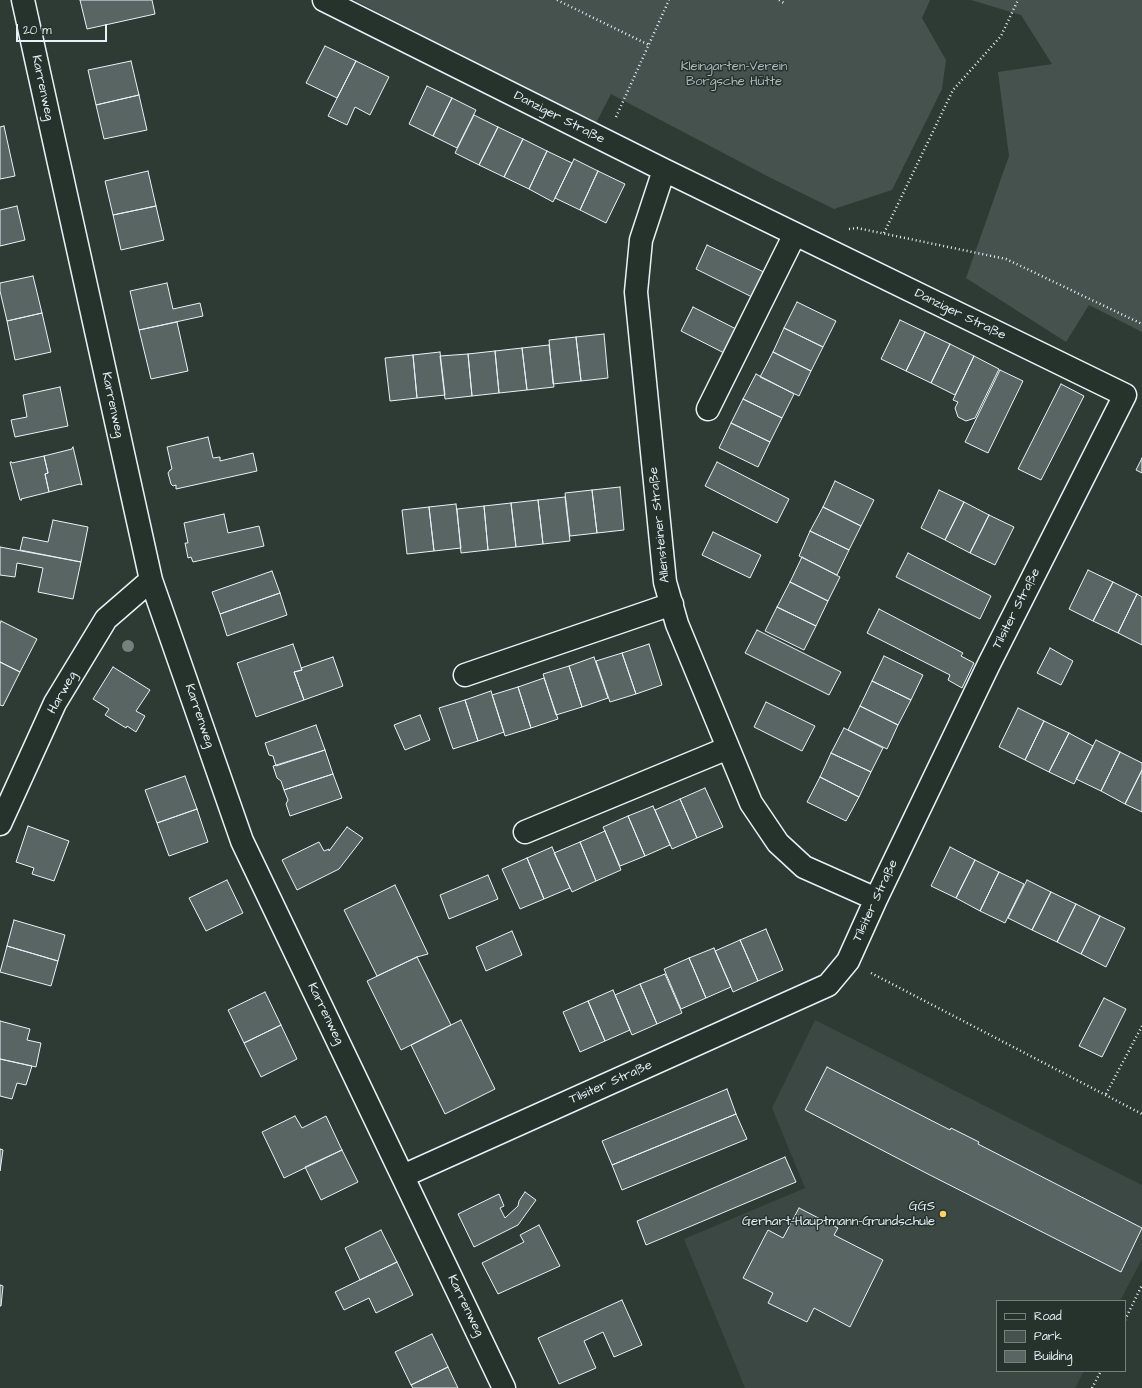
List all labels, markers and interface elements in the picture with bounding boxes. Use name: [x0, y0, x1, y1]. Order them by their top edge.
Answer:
scale bar: [18, 16, 109, 42]
text: 20 m: [23, 22, 52, 39]
street label: Karrenweg: [27, 54, 57, 122]
park label: Kleingarten-Verein Borgsche Hütte: [681, 59, 787, 90]
street label: Danziger Straße: [511, 88, 607, 148]
street label: Danziger Straße: [912, 286, 1008, 344]
street label: Karrenweg: [97, 371, 127, 439]
street label: Allensteiner Straße: [646, 466, 674, 584]
street label: Tilsiter Straße: [990, 566, 1044, 652]
street label: Harweg: [45, 669, 81, 717]
street label: Karrenweg: [181, 682, 217, 750]
street label: Tilsiter Straße: [850, 857, 902, 945]
street label: Karrenweg: [303, 981, 347, 1047]
street label: Tilsiter Straße: [567, 1058, 655, 1108]
place label: GGS Gerhart-Hauptmann-Grundschule: [742, 1199, 935, 1230]
marker: GGS Gerhart-Hauptmann-Grundschule: [938, 1209, 948, 1219]
street label: Karrenweg: [443, 1273, 487, 1339]
legend: [996, 1300, 1126, 1372]
text: Road: [1034, 1308, 1062, 1325]
text: Park: [1034, 1328, 1062, 1345]
text: Building: [1034, 1348, 1072, 1365]

